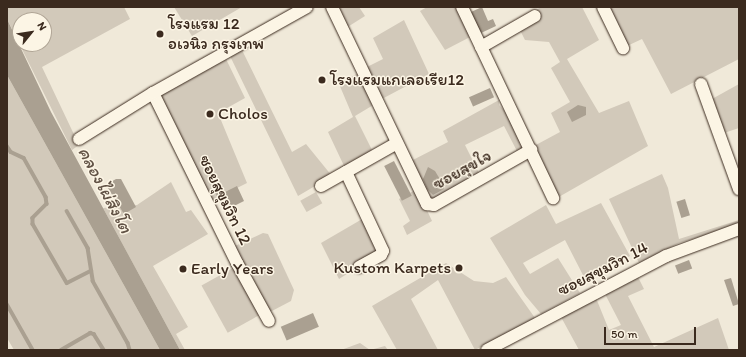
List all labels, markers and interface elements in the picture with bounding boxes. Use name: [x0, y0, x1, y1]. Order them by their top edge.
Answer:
north arrow: [12, 12, 52, 52]
place label: โรงแรม 12 อเวนิว กรุงเทพ: [168, 14, 264, 54]
text: N: [34, 20, 49, 33]
marker: โรงแรม 12 อเวนิว กรุงเทพ: [155, 29, 165, 39]
place label: โรงแรมแกเลอเรีย12: [330, 70, 464, 90]
marker: โรงแรมแกเลอเรีย12: [317, 75, 327, 85]
place label: Cholos: [218, 104, 268, 124]
marker: Cholos: [205, 109, 215, 119]
water label: คลองไผ่สิงโต: [73, 143, 137, 237]
street label: ซอยสุขใจ: [429, 146, 495, 194]
street label: ซอยสุขุมวิท 12: [194, 152, 256, 248]
street label: ซอยสุขุมวิท 14: [554, 237, 652, 301]
place label: Kustom Karpets: [333, 258, 451, 278]
place label: Early Years: [191, 259, 273, 279]
marker: Kustom Karpets: [454, 263, 464, 273]
marker: Early Years: [178, 264, 188, 274]
scale bar: [606, 319, 698, 345]
text: 50 m: [611, 327, 637, 341]

